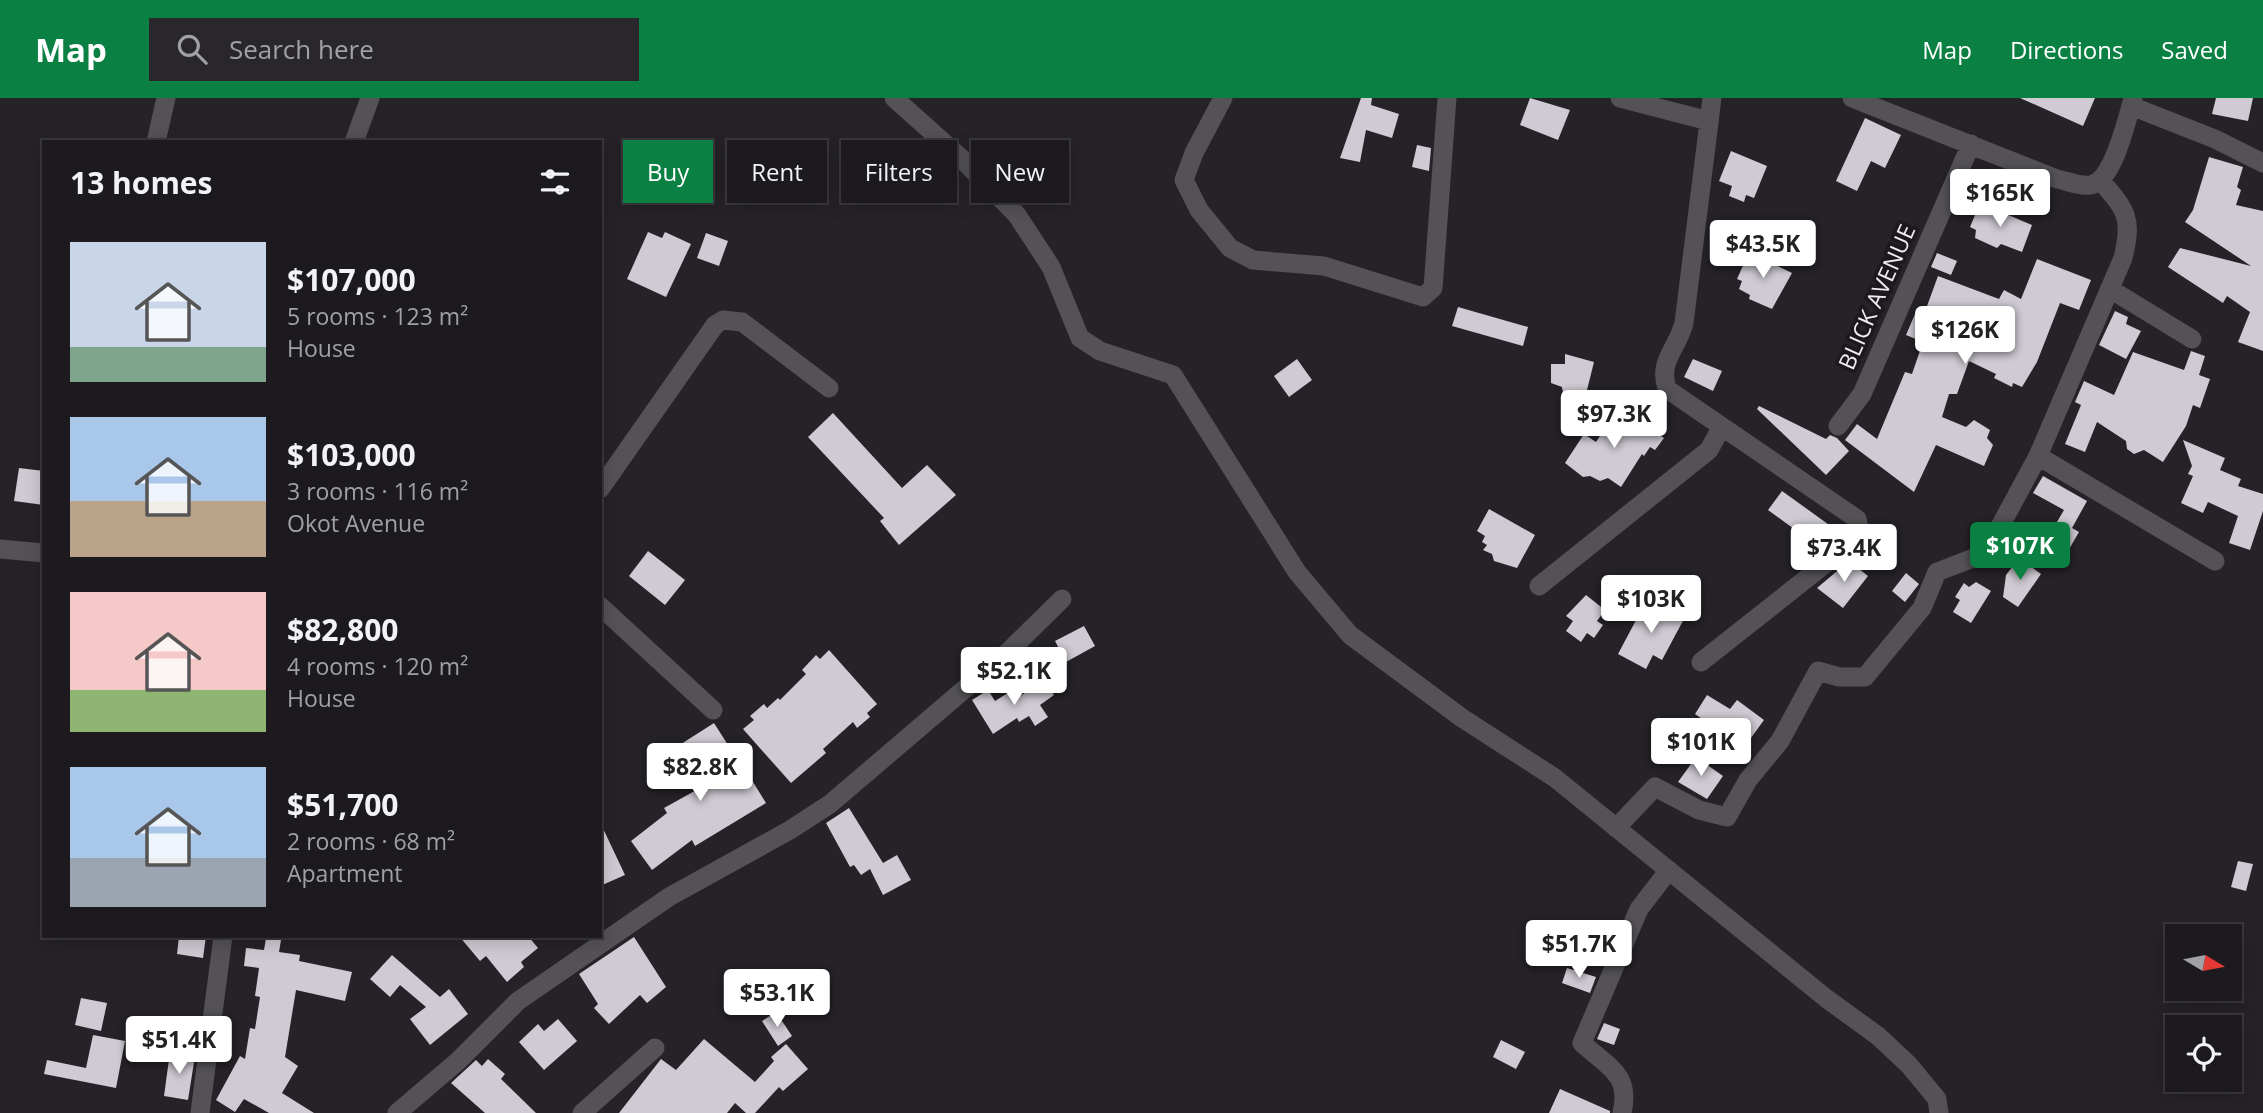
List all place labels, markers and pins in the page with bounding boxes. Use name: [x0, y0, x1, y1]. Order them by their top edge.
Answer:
pin: $165K: [1951, 170, 2049, 229]
pin: $43.5K: [1706, 220, 1820, 280]
pin: $126K: [1916, 306, 2014, 366]
pin: $97.3K: [1557, 390, 1671, 450]
pin: $107K: [1971, 522, 2069, 582]
pin: $73.4K: [1787, 524, 1901, 584]
pin: $103K: [1602, 575, 1700, 635]
pin: $52.1K: [957, 648, 1071, 707]
pin: $101K: [1652, 718, 1750, 778]
pin: $82.8K: [643, 744, 757, 803]
pin: $51.7K: [1522, 920, 1636, 980]
pin: $53.1K: [720, 970, 834, 1029]
pin: $51.4K: [122, 1016, 236, 1076]

